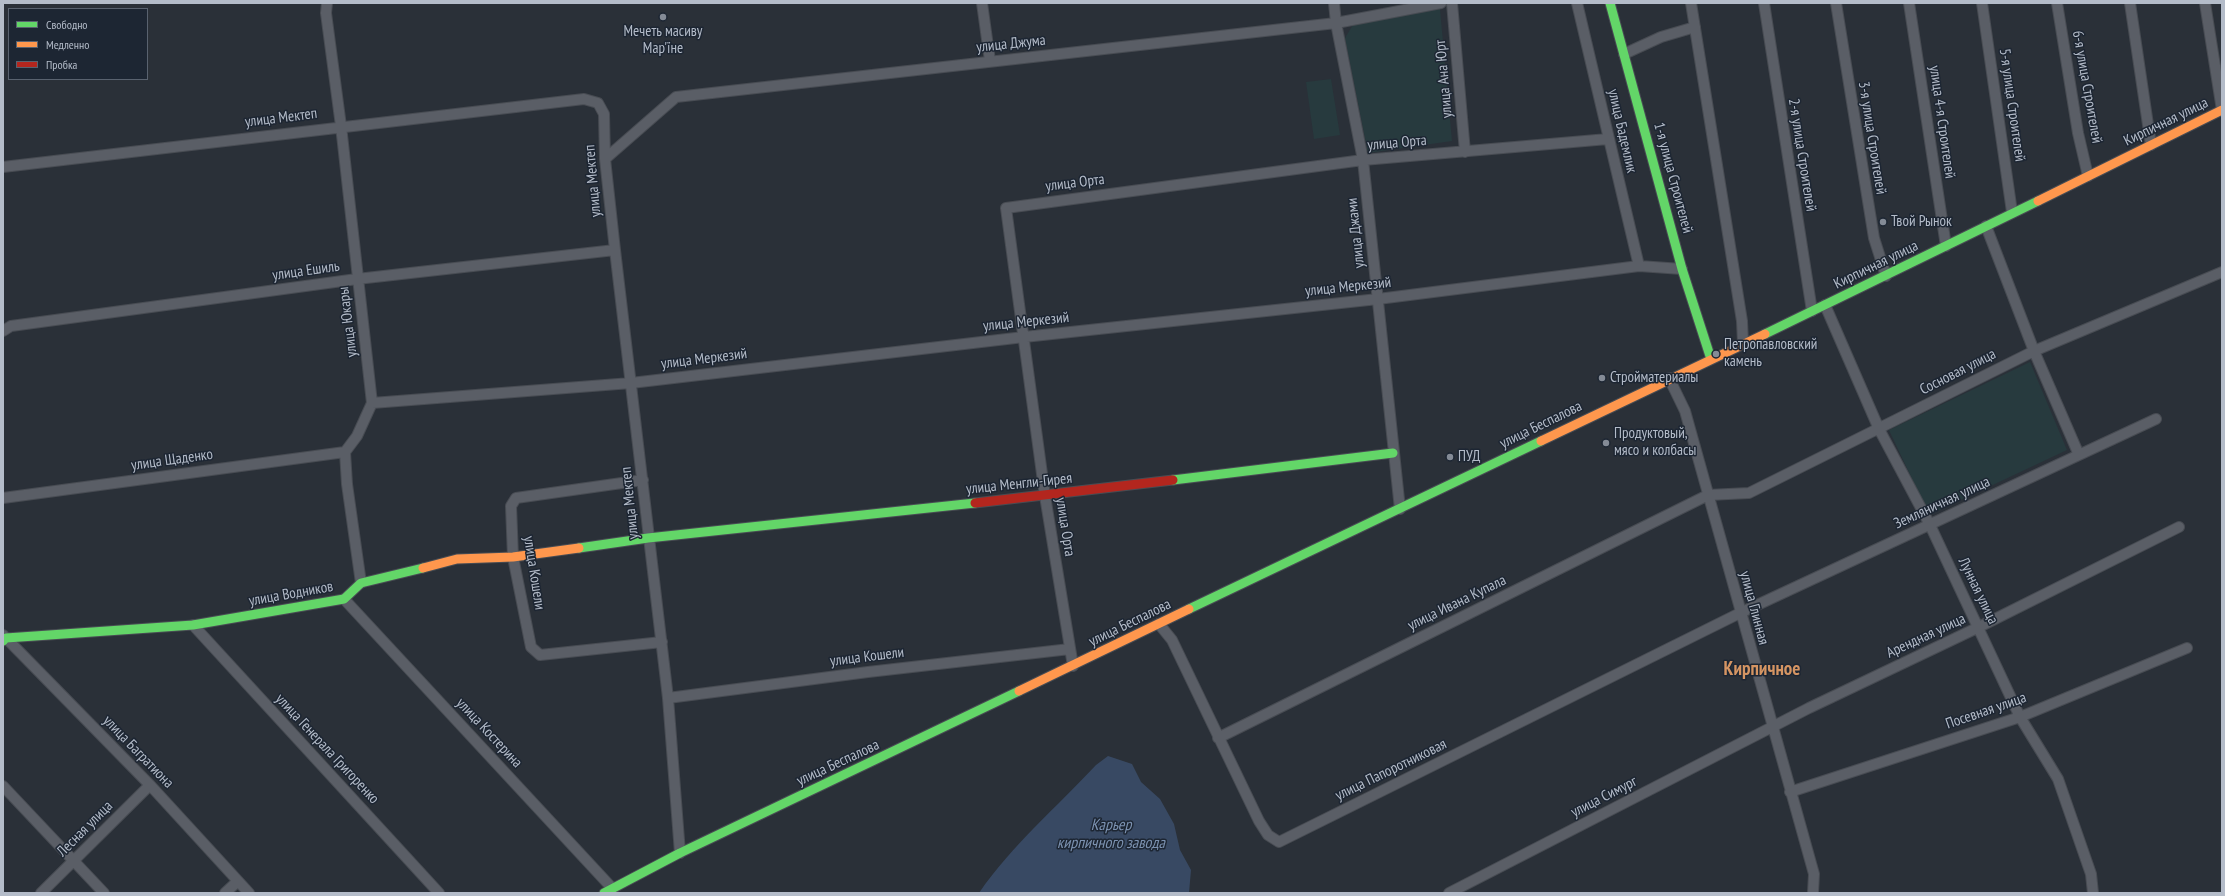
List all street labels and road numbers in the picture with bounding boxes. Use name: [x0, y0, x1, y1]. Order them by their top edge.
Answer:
street label: 6-я улица Строителей: [2068, 29, 2106, 145]
street label: улица Джума: [975, 31, 1047, 57]
street label: улица Ана Юрт: [1432, 39, 1456, 119]
street label: 5-я улица Строителей: [1995, 47, 2029, 163]
street label: улица 4-я Строителей: [1925, 64, 1959, 180]
street label: 3-я улица Строителей: [1854, 80, 1890, 196]
street label: улица Бадемлик: [1604, 87, 1640, 175]
street label: Кирпичная улица: [2121, 94, 2211, 150]
street label: 2-я улица Строителей: [1784, 97, 1820, 213]
street label: улица Мектеп: [244, 105, 318, 131]
street label: 1-я улица Строителей: [1650, 121, 1696, 235]
street label: улица Орта: [1367, 131, 1427, 155]
street label: улица Мектеп: [581, 144, 605, 218]
street label: улица Орта: [1044, 170, 1106, 196]
street label: улица Джами: [1343, 197, 1369, 269]
street label: Кирпичная улица: [1831, 237, 1921, 293]
street label: улица Ешиль: [271, 257, 341, 285]
street label: улица Меркезий: [1304, 274, 1392, 300]
street label: улица Юкары: [335, 286, 361, 358]
street label: улица Меркезий: [982, 309, 1070, 335]
street label: улица Меркезий: [660, 345, 748, 373]
street label: Сосновая улица: [1917, 345, 1999, 399]
street label: улица Беспалова: [1497, 397, 1585, 453]
street label: улица Щаденко: [130, 445, 214, 475]
street label: улица Мектеп: [617, 466, 643, 540]
street label: улица Менгли-Гирея: [965, 469, 1073, 499]
street label: Земляничная улица: [1891, 473, 1993, 533]
street label: улица Орта: [1051, 496, 1079, 558]
street label: улица Кошели: [519, 535, 549, 611]
street label: Лунная улица: [1954, 555, 2002, 627]
street label: улица Глинная: [1736, 569, 1772, 647]
street label: улица Ивана Купала: [1405, 571, 1509, 635]
street label: улица Водников: [247, 578, 335, 610]
street label: улица Беспалова: [1086, 595, 1174, 651]
street label: Арендная улица: [1884, 610, 1968, 662]
street label: улица Кошели: [829, 644, 905, 670]
street label: Посевная улица: [1943, 689, 2029, 733]
street label: улица Генерала Григоренко: [271, 690, 383, 808]
street label: улица Костерина: [452, 694, 526, 772]
street label: улица Багратиона: [99, 712, 177, 792]
street label: улица Папоротниковая: [1332, 735, 1450, 805]
street label: улица Беспалова: [794, 736, 882, 790]
street label: улица Симург: [1568, 773, 1640, 821]
street label: Лесная улица: [53, 797, 117, 861]

